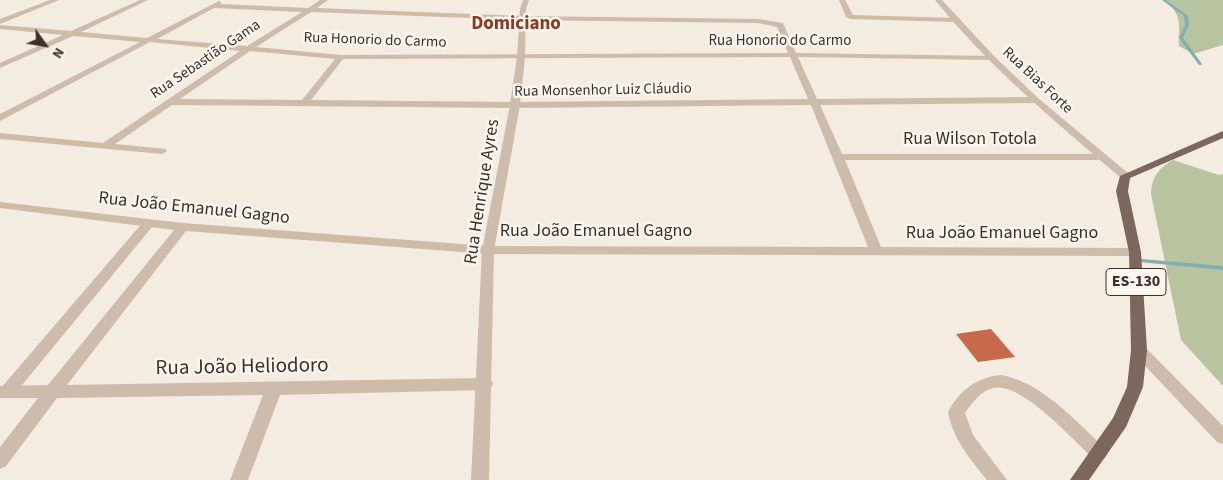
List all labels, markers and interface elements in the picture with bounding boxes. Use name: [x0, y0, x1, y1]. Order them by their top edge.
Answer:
district label: Domiciano: [471, 14, 561, 36]
street label: Rua Sebastião Gama: [148, 17, 264, 103]
north arrow: [20, 20, 70, 70]
street label: Rua Honorio do Carmo: [303, 30, 447, 52]
street label: Rua Honorio do Carmo: [709, 33, 851, 51]
text: N: [47, 44, 69, 62]
street label: Rua Bias Forte: [998, 44, 1076, 118]
street label: Rua Monsenhor Luiz Cláudio: [514, 80, 692, 102]
street label: Rua Henrique Ayres: [461, 118, 505, 266]
street label: Rua Wilson Totola: [903, 129, 1037, 151]
street label: Rua João Emanuel Gagno: [97, 188, 291, 230]
street label: Rua João Emanuel Gagno: [500, 221, 692, 243]
street label: Rua João Emanuel Gagno: [906, 223, 1098, 245]
road number: ES-130: [1106, 268, 1166, 296]
street label: Rua João Heliodoro: [155, 354, 329, 382]

